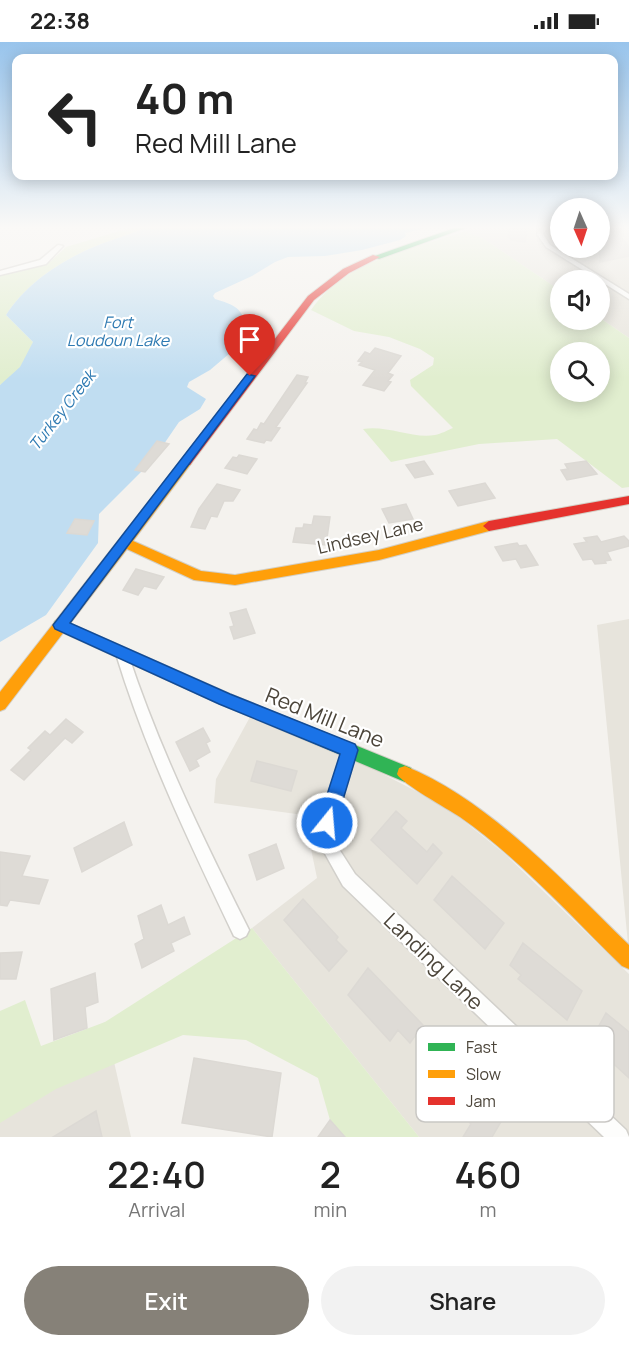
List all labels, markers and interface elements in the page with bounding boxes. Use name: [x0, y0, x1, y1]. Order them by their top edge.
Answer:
text: 22:38: [30, 6, 90, 36]
text: 40 m: [135, 69, 234, 127]
icon: left: [36, 78, 114, 156]
text: Red Mill Lane: [135, 124, 297, 161]
north arrow: [550, 198, 610, 258]
map controls: [550, 198, 610, 402]
button: sound: [550, 270, 610, 330]
water label: Fort Loudoun Lake: [67, 311, 171, 351]
pin: [224, 314, 275, 376]
icon: arrive: [233, 323, 266, 356]
button: search: [550, 342, 610, 402]
water label: Turkey Creek: [24, 364, 102, 455]
street label: Lindsey Lane: [315, 511, 425, 559]
street label: Red Mill Lane: [261, 680, 389, 754]
position arrow: [295, 791, 359, 855]
street label: Landing Lane: [378, 906, 490, 1016]
legend: [416, 1026, 614, 1122]
text: Fast: [466, 1036, 497, 1058]
text: Slow: [466, 1063, 501, 1085]
text: Jam: [466, 1090, 496, 1112]
text: 22:40: [107, 1150, 206, 1199]
text: 2: [320, 1150, 341, 1199]
text: 460: [454, 1150, 522, 1199]
text: Arrival: [128, 1196, 185, 1223]
text: min: [314, 1196, 347, 1223]
text: m: [480, 1196, 497, 1223]
button: Exit: [24, 1266, 309, 1335]
button: Share: [321, 1266, 605, 1335]

